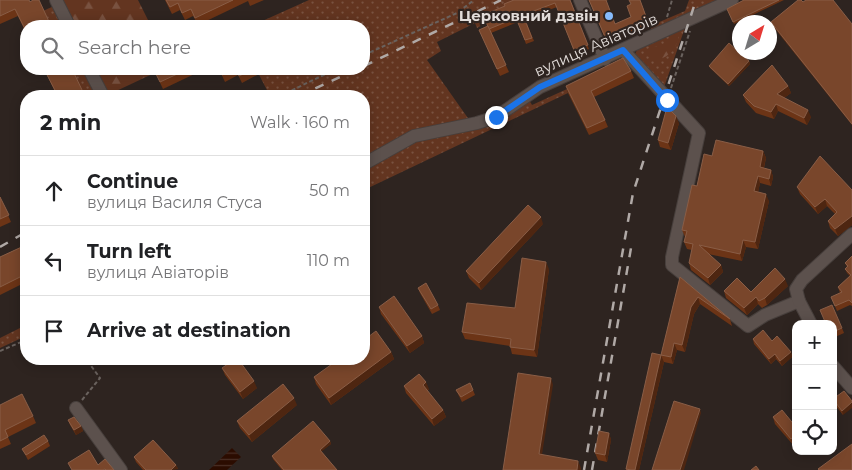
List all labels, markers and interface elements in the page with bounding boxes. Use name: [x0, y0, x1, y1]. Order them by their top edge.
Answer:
place label: Церковний дзвін: [459, 6, 599, 25]
street label: вулиця Авіаторів: [531, 9, 660, 80]
marker: Церковний дзвін: [603, 10, 615, 22]
north arrow: [732, 15, 777, 60]
search box: [20, 20, 370, 75]
icon: search: [38, 34, 66, 62]
text: Search here: [78, 36, 191, 59]
route start: [656, 89, 679, 112]
route end: [485, 106, 508, 129]
text: 2 min: [40, 110, 101, 135]
text: Walk · 160 m: [250, 113, 350, 132]
text: Continue: [87, 170, 178, 193]
icon: ahead: [40, 177, 68, 205]
text: 50 m: [309, 181, 350, 200]
text: вулиця Василя Стуса: [87, 193, 262, 212]
text: Turn left: [87, 240, 172, 263]
icon: left: [40, 247, 68, 275]
text: 110 m: [307, 251, 350, 270]
text: вулиця Авіаторів: [87, 263, 229, 282]
icon: arrive: [40, 317, 68, 345]
text: Arrive at destination: [87, 319, 291, 342]
map controls: [792, 320, 837, 455]
button: +: [792, 320, 837, 365]
button: −: [792, 365, 837, 410]
button: locate: [792, 410, 837, 455]

